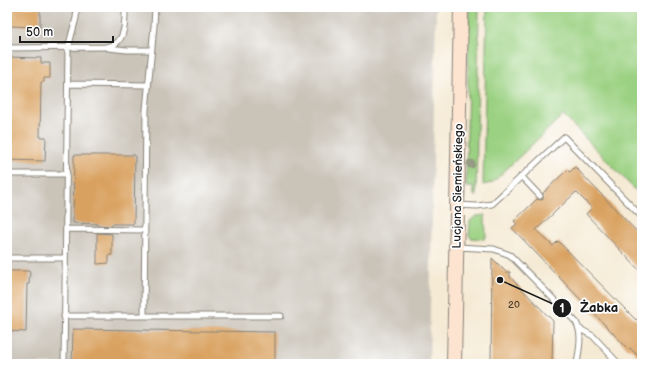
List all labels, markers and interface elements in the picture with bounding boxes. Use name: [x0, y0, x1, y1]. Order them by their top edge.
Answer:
scale bar: [20, 18, 113, 44]
text: 50 m: [26, 25, 53, 40]
street label: Lucjana Siemieńskiego: [449, 123, 467, 249]
callout: Żabka: [552, 295, 626, 320]
house number: 20: [508, 299, 520, 311]
text: Żabka: [580, 299, 618, 316]
text: 1: [559, 301, 565, 316]

